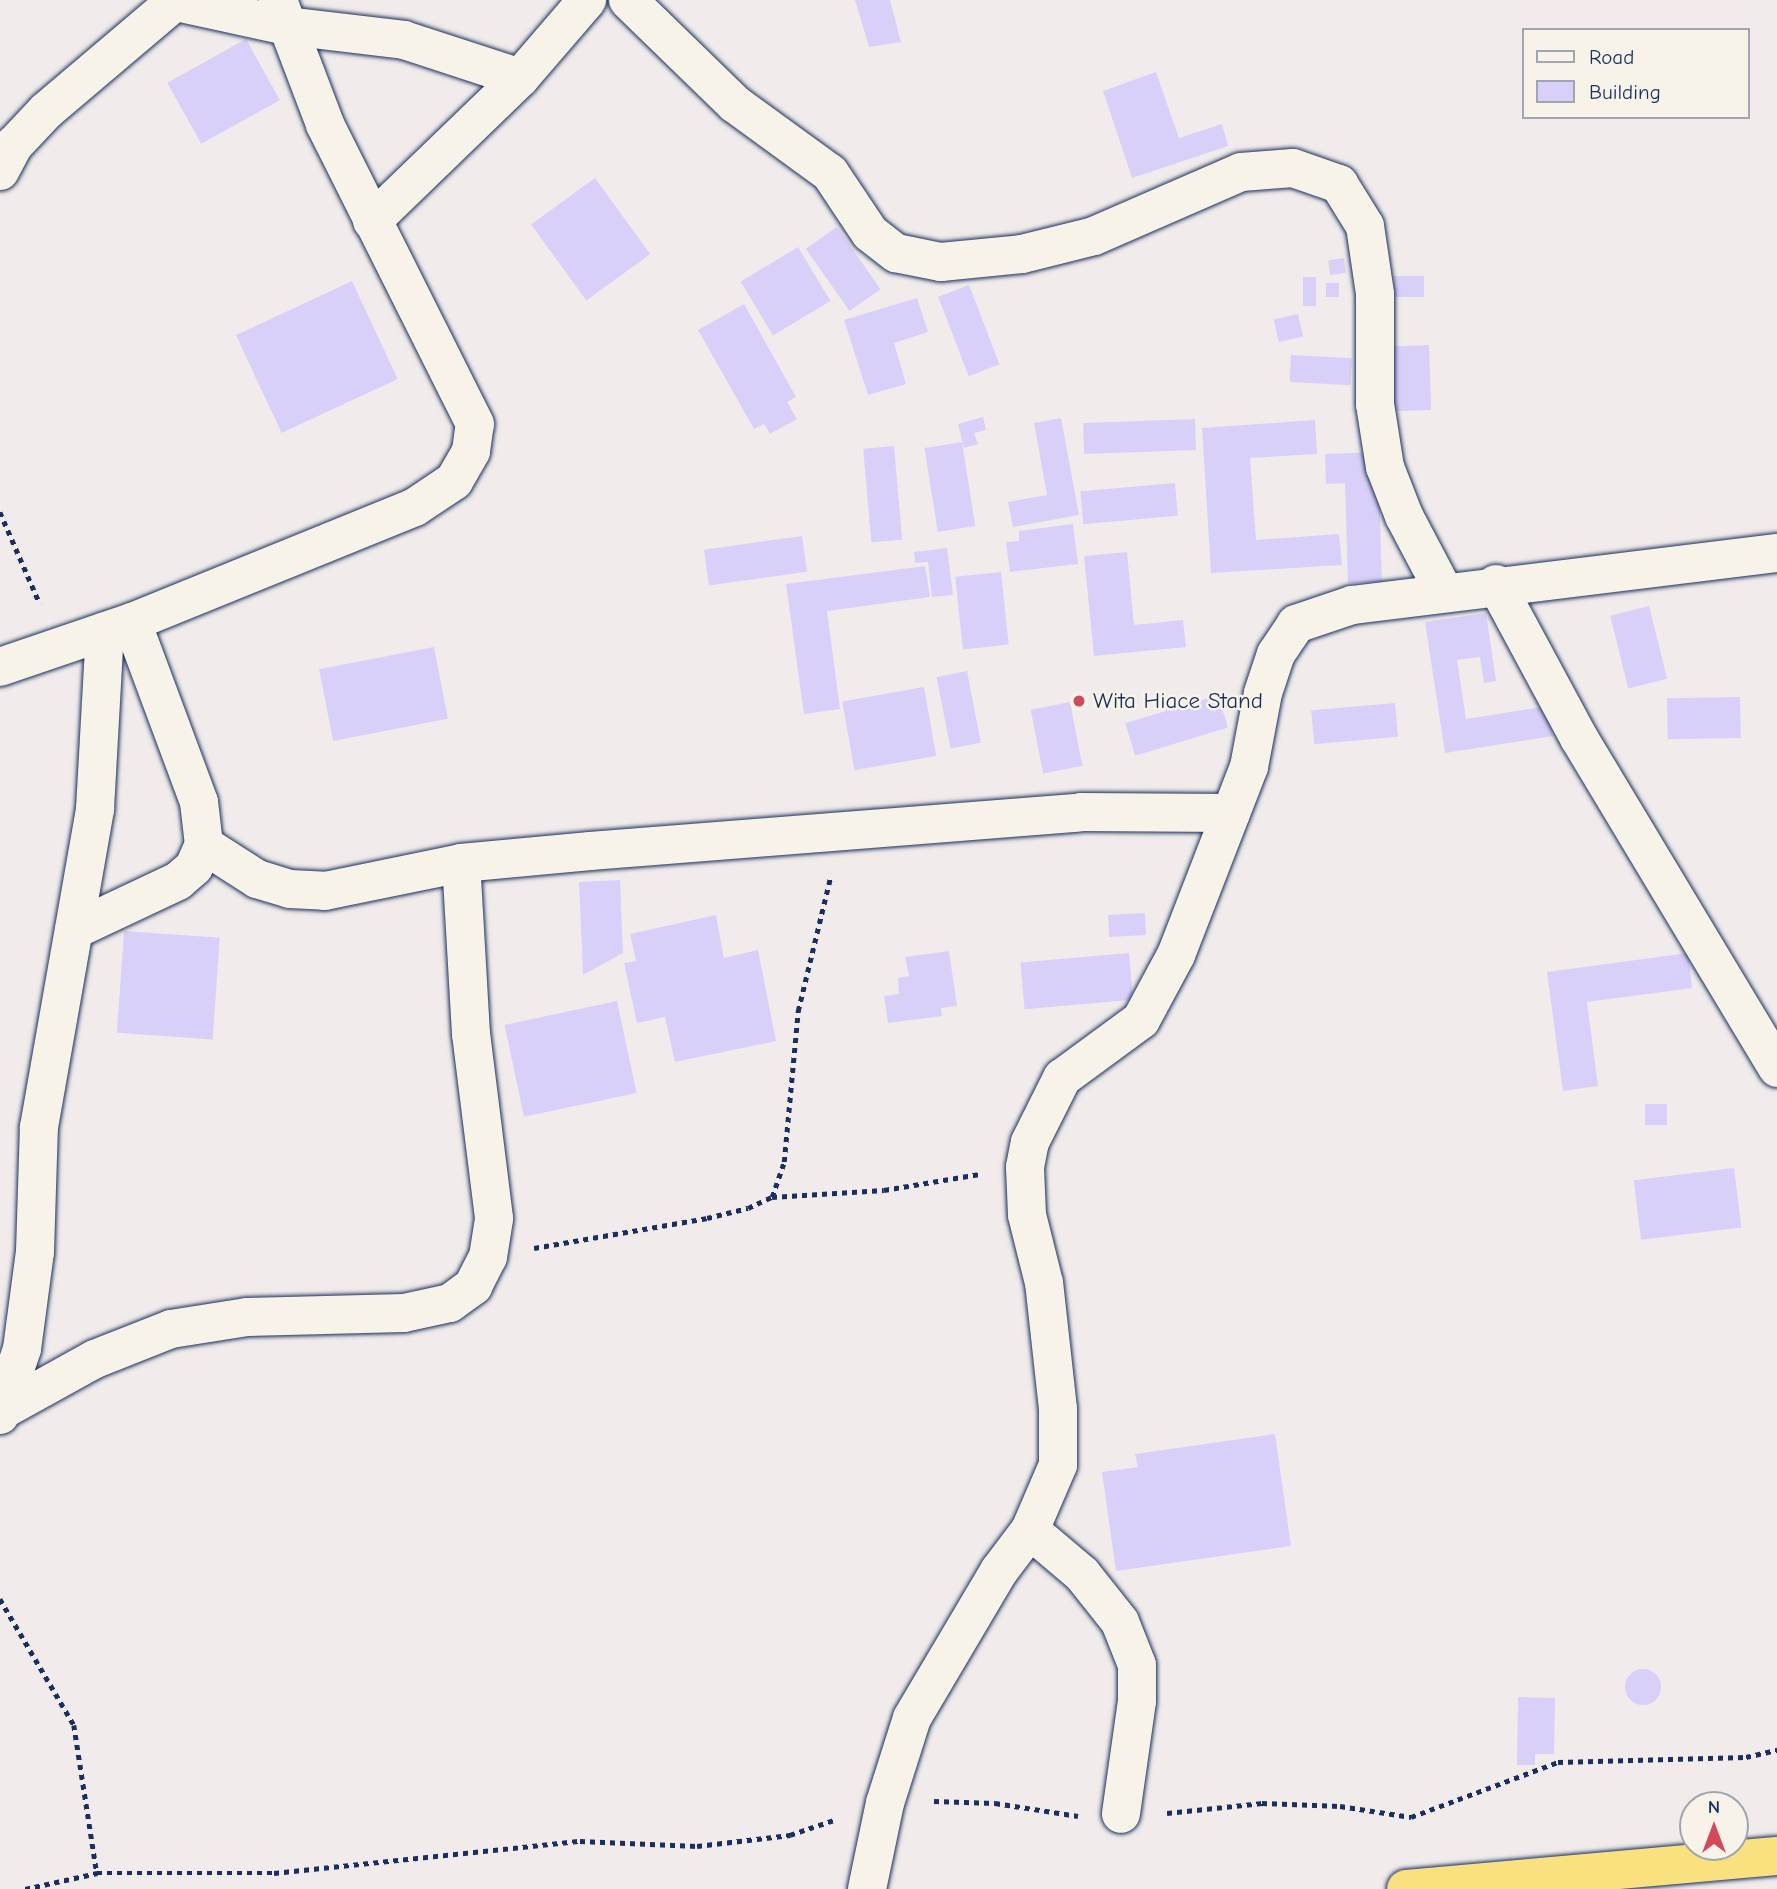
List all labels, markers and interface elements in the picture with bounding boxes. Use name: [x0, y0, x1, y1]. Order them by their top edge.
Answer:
legend: [1522, 28, 1749, 119]
text: Road: [1589, 45, 1634, 69]
text: Building: [1589, 80, 1661, 104]
place label: Wita Hiace Stand: [1093, 687, 1263, 715]
marker: Wita Hiace Stand: [1071, 693, 1087, 709]
north arrow: [1679, 1791, 1749, 1861]
text: N: [1708, 1796, 1720, 1818]

